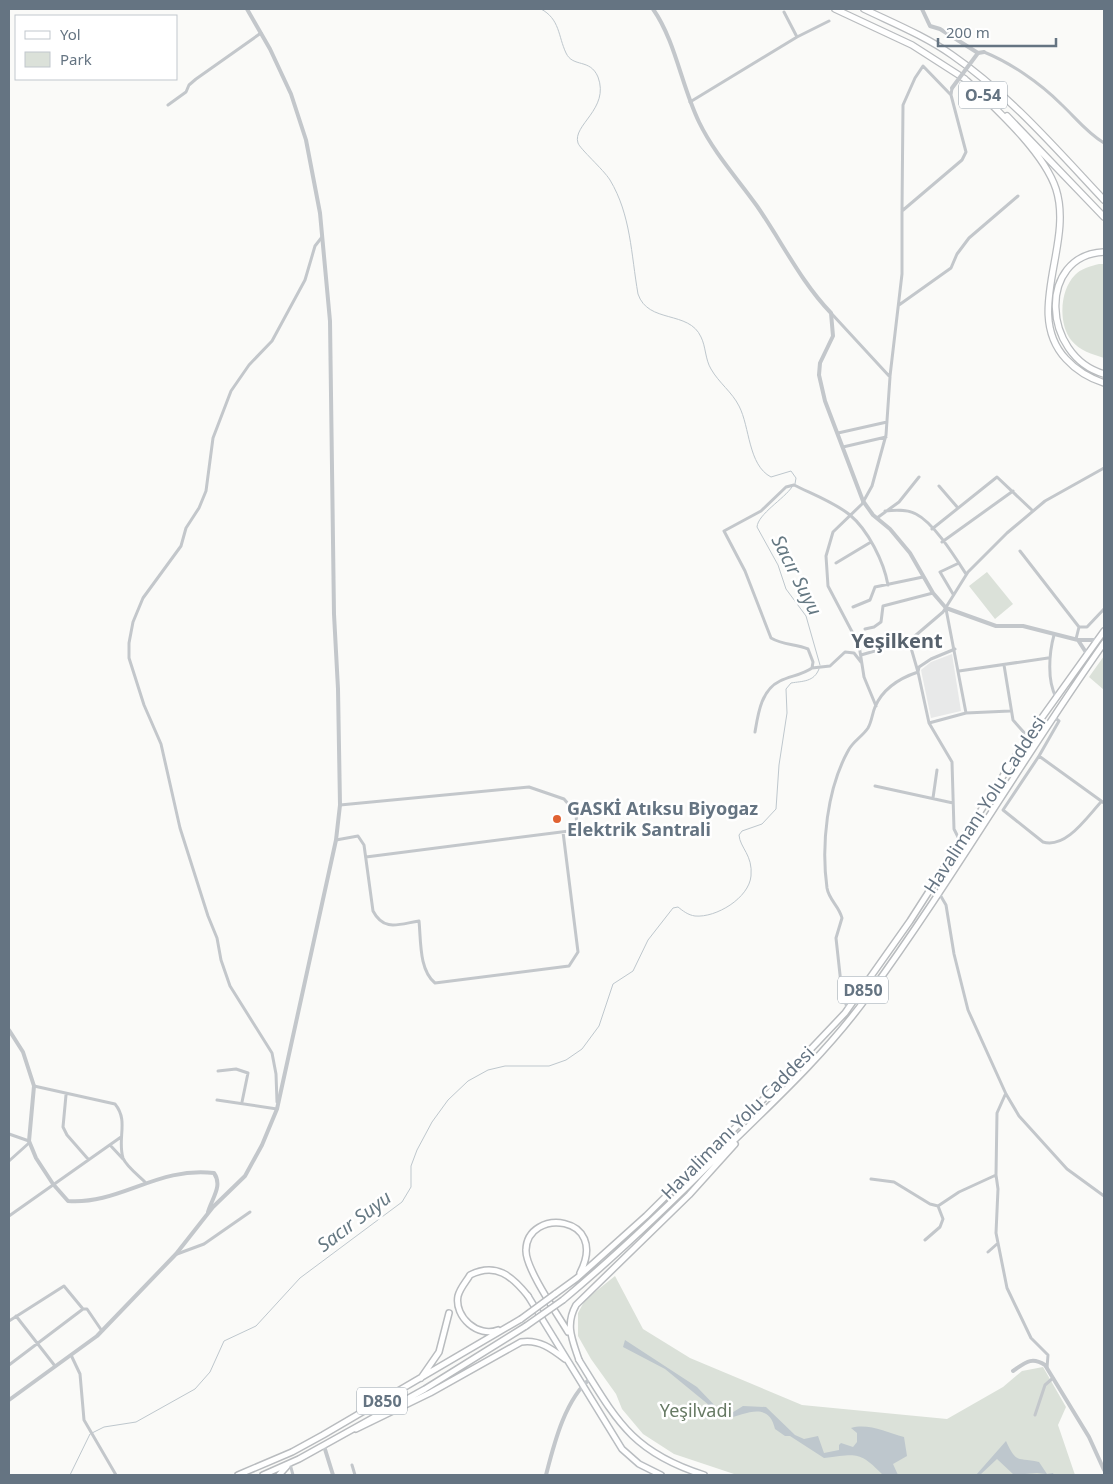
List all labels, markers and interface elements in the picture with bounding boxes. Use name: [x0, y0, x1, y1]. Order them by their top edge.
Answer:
legend: [15, 15, 178, 80]
scale bar: [938, 15, 1056, 47]
text: 200 m: [946, 22, 990, 42]
text: Yol: [60, 24, 81, 44]
text: Park: [60, 49, 92, 69]
road number: O-54: [959, 82, 1007, 108]
water label: Sacır Suyu: [766, 530, 828, 620]
district label: Yeşilkent: [851, 627, 943, 654]
street label: Havalimanı Yolu Caddesi: [918, 711, 1051, 898]
place label: GASKİ Atıksu Biyogaz Elektrik Santrali: [567, 796, 758, 841]
marker: GASKİ Atıksu Biyogaz Elektrik Santrali: [551, 813, 563, 825]
road number: D850: [838, 976, 888, 1004]
street label: Havalimanı Yolu Caddesi: [656, 1041, 819, 1204]
water label: Sacır Suyu: [311, 1184, 397, 1258]
road number: D850: [357, 1388, 407, 1414]
park label: Yeşilvadi: [660, 1398, 732, 1422]

